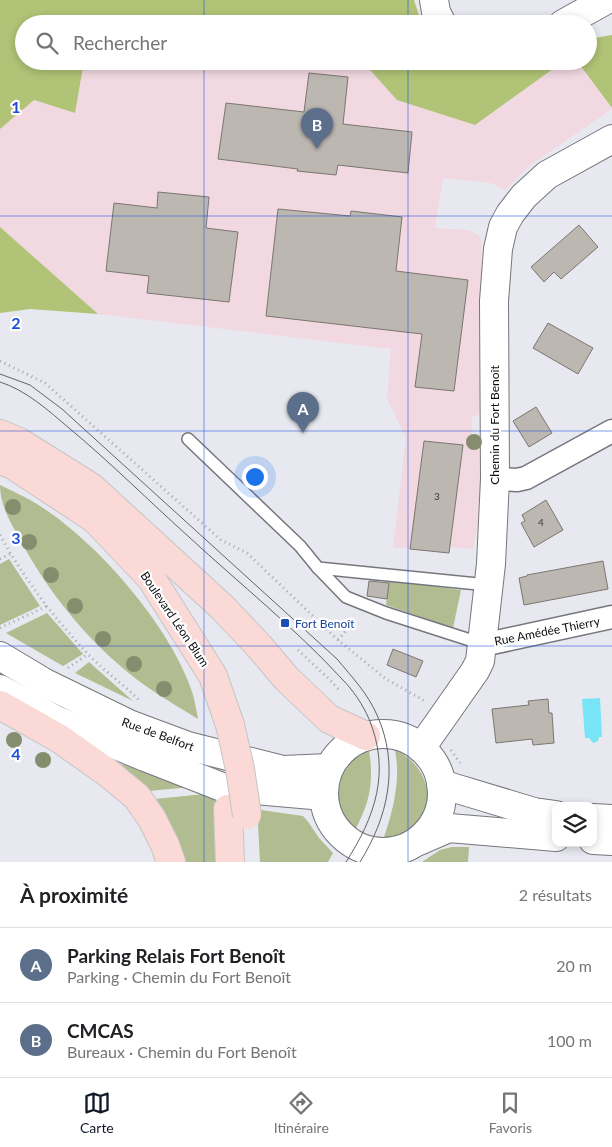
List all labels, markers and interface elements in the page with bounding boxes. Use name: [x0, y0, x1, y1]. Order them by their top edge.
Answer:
search box: [15, 15, 597, 70]
icon: search: [33, 29, 61, 57]
text: Rechercher: [73, 31, 167, 54]
text: 1: [11, 97, 21, 116]
pin: B: [301, 108, 333, 149]
text: 2: [11, 313, 21, 332]
street label: Chemin du Fort Benoît: [487, 365, 502, 485]
pin: A: [287, 392, 319, 433]
your location: [242, 464, 268, 490]
house number: 3: [434, 490, 440, 502]
house number: 4: [538, 516, 544, 528]
text: 3: [11, 528, 21, 547]
street label: Boulevard Léon Blum: [138, 568, 213, 670]
street label: Rue Amédée Thierry: [493, 613, 602, 649]
place label: Fort Benoît: [295, 616, 355, 631]
marker: Fort Benoît: [279, 617, 291, 629]
street label: Rue de Belfort: [120, 714, 197, 754]
text: 4: [11, 744, 21, 763]
map controls: [552, 802, 597, 847]
button: layers: [552, 802, 597, 847]
text: À proximité: [20, 882, 128, 907]
text: 2 résultats: [519, 885, 592, 904]
text: Parking Relais Fort Benoît: [67, 944, 285, 967]
text: A: [30, 956, 42, 975]
text: 20 m: [556, 956, 592, 975]
text: Parking · Chemin du Fort Benoît: [67, 967, 291, 986]
text: CMCAS: [67, 1019, 134, 1042]
text: B: [31, 1031, 41, 1050]
text: 100 m: [547, 1031, 592, 1050]
text: Bureaux · Chemin du Fort Benoît: [67, 1042, 297, 1061]
tab: Carte: [80, 1089, 114, 1136]
tab: Itinéraire: [274, 1089, 329, 1136]
tab: Favoris: [489, 1089, 532, 1136]

